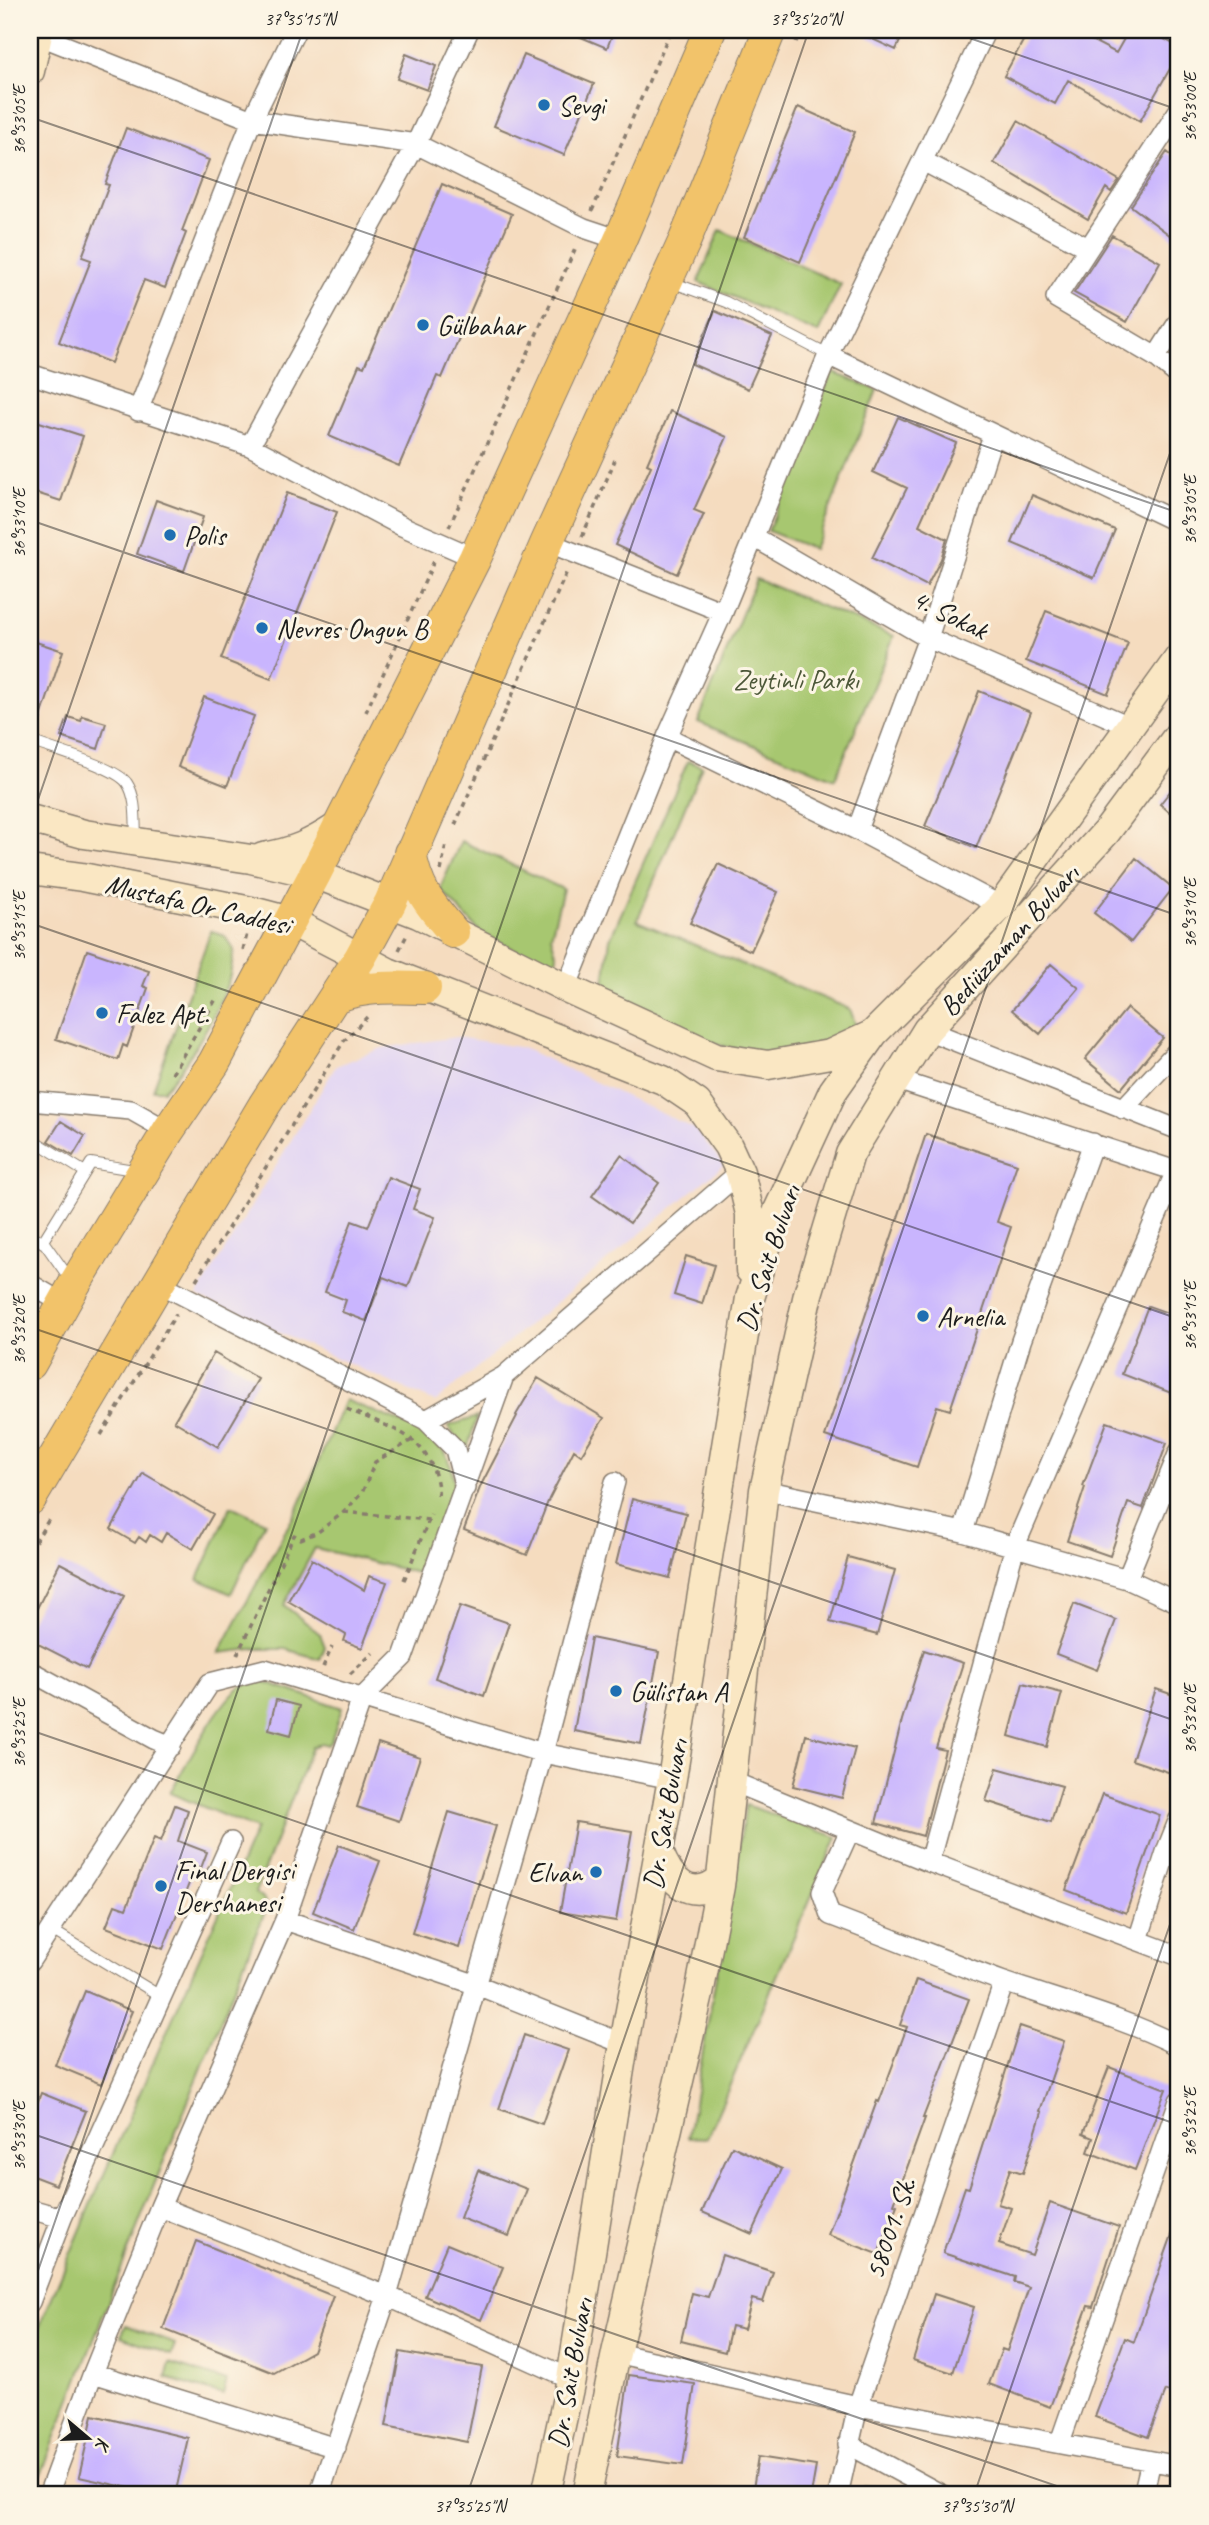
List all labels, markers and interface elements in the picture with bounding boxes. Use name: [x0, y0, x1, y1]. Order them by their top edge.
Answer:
text: 37°35'15"N: [265, 8, 339, 30]
text: 37°35'20"N: [771, 8, 845, 30]
text: 36°53'00"E: [1179, 70, 1201, 142]
text: 36°53'05"E: [8, 83, 30, 155]
place label: Sevgi: [558, 88, 608, 123]
marker: Sevgi: [536, 97, 552, 113]
place label: Gülbahar: [437, 308, 527, 343]
marker: Gülbahar: [415, 317, 431, 333]
text: 36°53'05"E: [1179, 473, 1201, 545]
text: 36°53'10"E: [8, 486, 30, 558]
place label: Polis: [184, 518, 228, 553]
marker: Polis: [162, 527, 178, 543]
street label: 4. Sokak: [906, 581, 995, 648]
place label: Nevres Ongun B: [276, 611, 430, 646]
marker: Nevres Ongun B: [254, 620, 270, 636]
park label: Zeytinli Parkı: [733, 662, 861, 697]
street label: Bediüzzaman Bulvarı: [931, 855, 1088, 1023]
street label: Mustafa Or Caddesi: [102, 866, 298, 943]
text: 36°53'10"E: [1179, 876, 1201, 948]
text: 36°53'15"E: [8, 889, 30, 961]
place label: Falez Apt.: [116, 996, 209, 1031]
marker: Falez Apt.: [94, 1005, 110, 1021]
street label: Dr. Sait Bulvarı: [728, 1179, 809, 1336]
text: 36°53'15"E: [1179, 1279, 1201, 1351]
text: 36°53'20"E: [8, 1293, 30, 1365]
place label: Arnelia: [937, 1299, 1007, 1334]
marker: Arnelia: [915, 1308, 931, 1324]
place label: Gülistan A: [630, 1674, 729, 1709]
text: 36°53'20"E: [1179, 1682, 1201, 1754]
marker: Gülistan A: [608, 1683, 624, 1699]
text: 36°53'25"E: [8, 1696, 30, 1768]
street label: Dr. Sait Bulvarı: [635, 1734, 696, 1892]
place label: Final Dergisi Dershanesi: [175, 1853, 298, 1920]
place label: Elvan: [528, 1855, 583, 1890]
marker: Elvan: [588, 1864, 604, 1880]
marker: Final Dergisi Dershanesi: [153, 1878, 169, 1894]
text: 36°53'25"E: [1179, 2085, 1201, 2157]
text: 36°53'30"E: [8, 2099, 30, 2171]
street label: 58001. Sk.: [856, 2172, 924, 2283]
street label: Dr. Sait Bulvarı: [540, 2293, 601, 2451]
north arrow: [52, 2402, 122, 2472]
text: K: [89, 2435, 116, 2456]
text: 37°35'25"N: [435, 2495, 509, 2517]
text: 37°35'30"N: [942, 2495, 1016, 2517]

